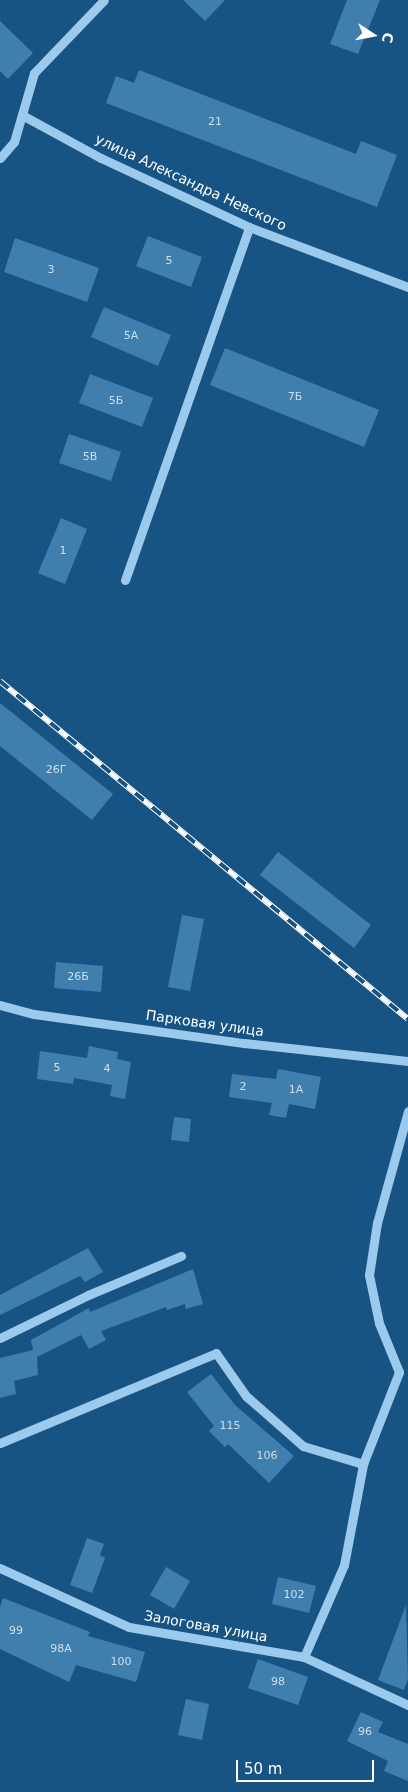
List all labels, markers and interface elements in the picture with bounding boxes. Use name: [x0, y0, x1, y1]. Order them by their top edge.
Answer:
north arrow: [348, 10, 398, 60]
text: С: [379, 31, 397, 44]
house number: 21: [208, 115, 222, 129]
street label: улица Александра Невского: [92, 130, 290, 234]
house number: 5: [166, 254, 172, 268]
house number: 3: [48, 263, 54, 277]
house number: 5А: [124, 329, 138, 343]
house number: 7Б: [288, 390, 302, 404]
house number: 5Б: [109, 394, 123, 408]
house number: 5В: [83, 450, 97, 464]
house number: 1: [60, 544, 66, 558]
house number: 26Г: [46, 763, 66, 777]
house number: 26Б: [67, 970, 89, 984]
street label: Парковая улица: [145, 1006, 265, 1040]
house number: 5: [54, 1061, 60, 1075]
house number: 4: [104, 1062, 110, 1076]
house number: 2: [240, 1080, 246, 1094]
house number: 1А: [289, 1083, 303, 1097]
house number: 115: [220, 1419, 240, 1433]
house number: 106: [257, 1449, 277, 1463]
house number: 102: [284, 1588, 304, 1602]
street label: Залоговая улица: [143, 1607, 269, 1645]
house number: 99: [9, 1624, 23, 1638]
house number: 98А: [50, 1642, 72, 1656]
house number: 100: [111, 1655, 131, 1669]
house number: 98: [271, 1675, 285, 1689]
house number: 96: [358, 1725, 372, 1739]
scale bar: [238, 1750, 376, 1782]
text: 50 m: [244, 1760, 282, 1778]

